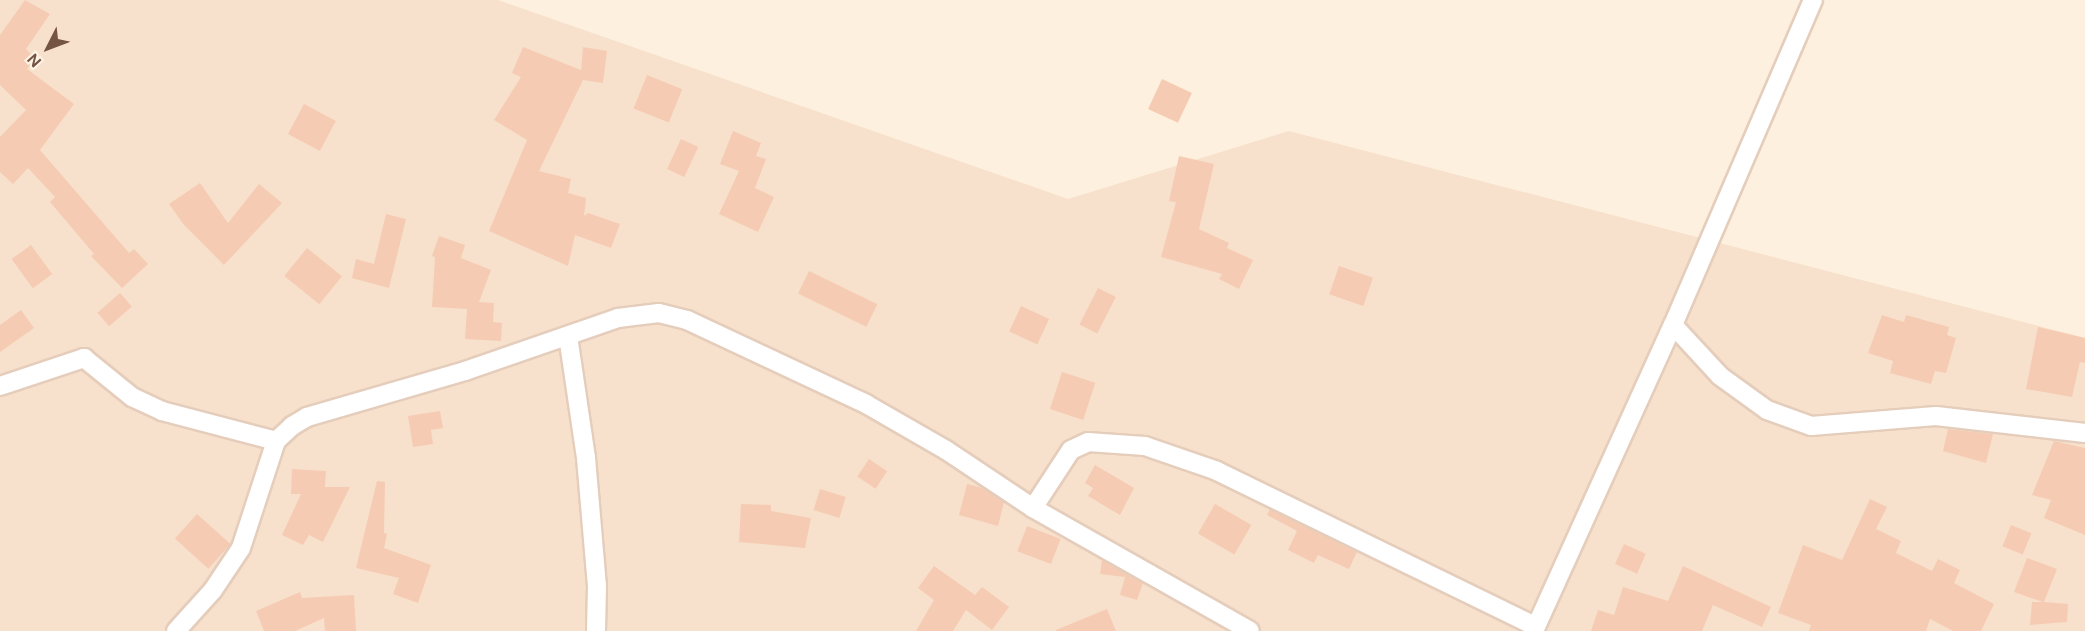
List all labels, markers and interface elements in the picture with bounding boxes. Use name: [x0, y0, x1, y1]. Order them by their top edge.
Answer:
north arrow: [18, 18, 78, 78]
text: N: [23, 49, 46, 72]

